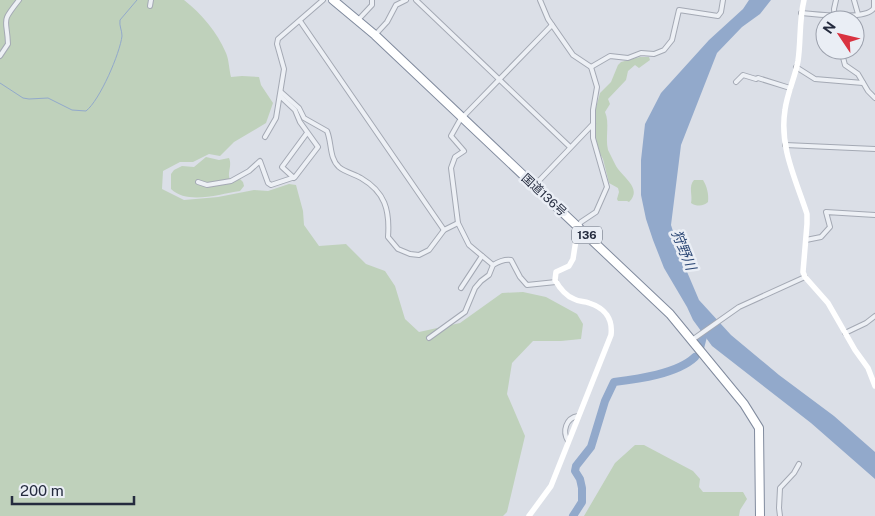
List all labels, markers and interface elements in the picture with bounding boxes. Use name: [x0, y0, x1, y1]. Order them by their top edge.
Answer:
north arrow: [815, 10, 865, 60]
text: N: [820, 18, 839, 37]
street label: 国道136号: [519, 171, 569, 219]
road number: 136: [572, 226, 602, 244]
water label: 狩野川: [669, 228, 700, 274]
scale bar: [12, 474, 135, 506]
text: 200 m: [20, 482, 64, 499]

